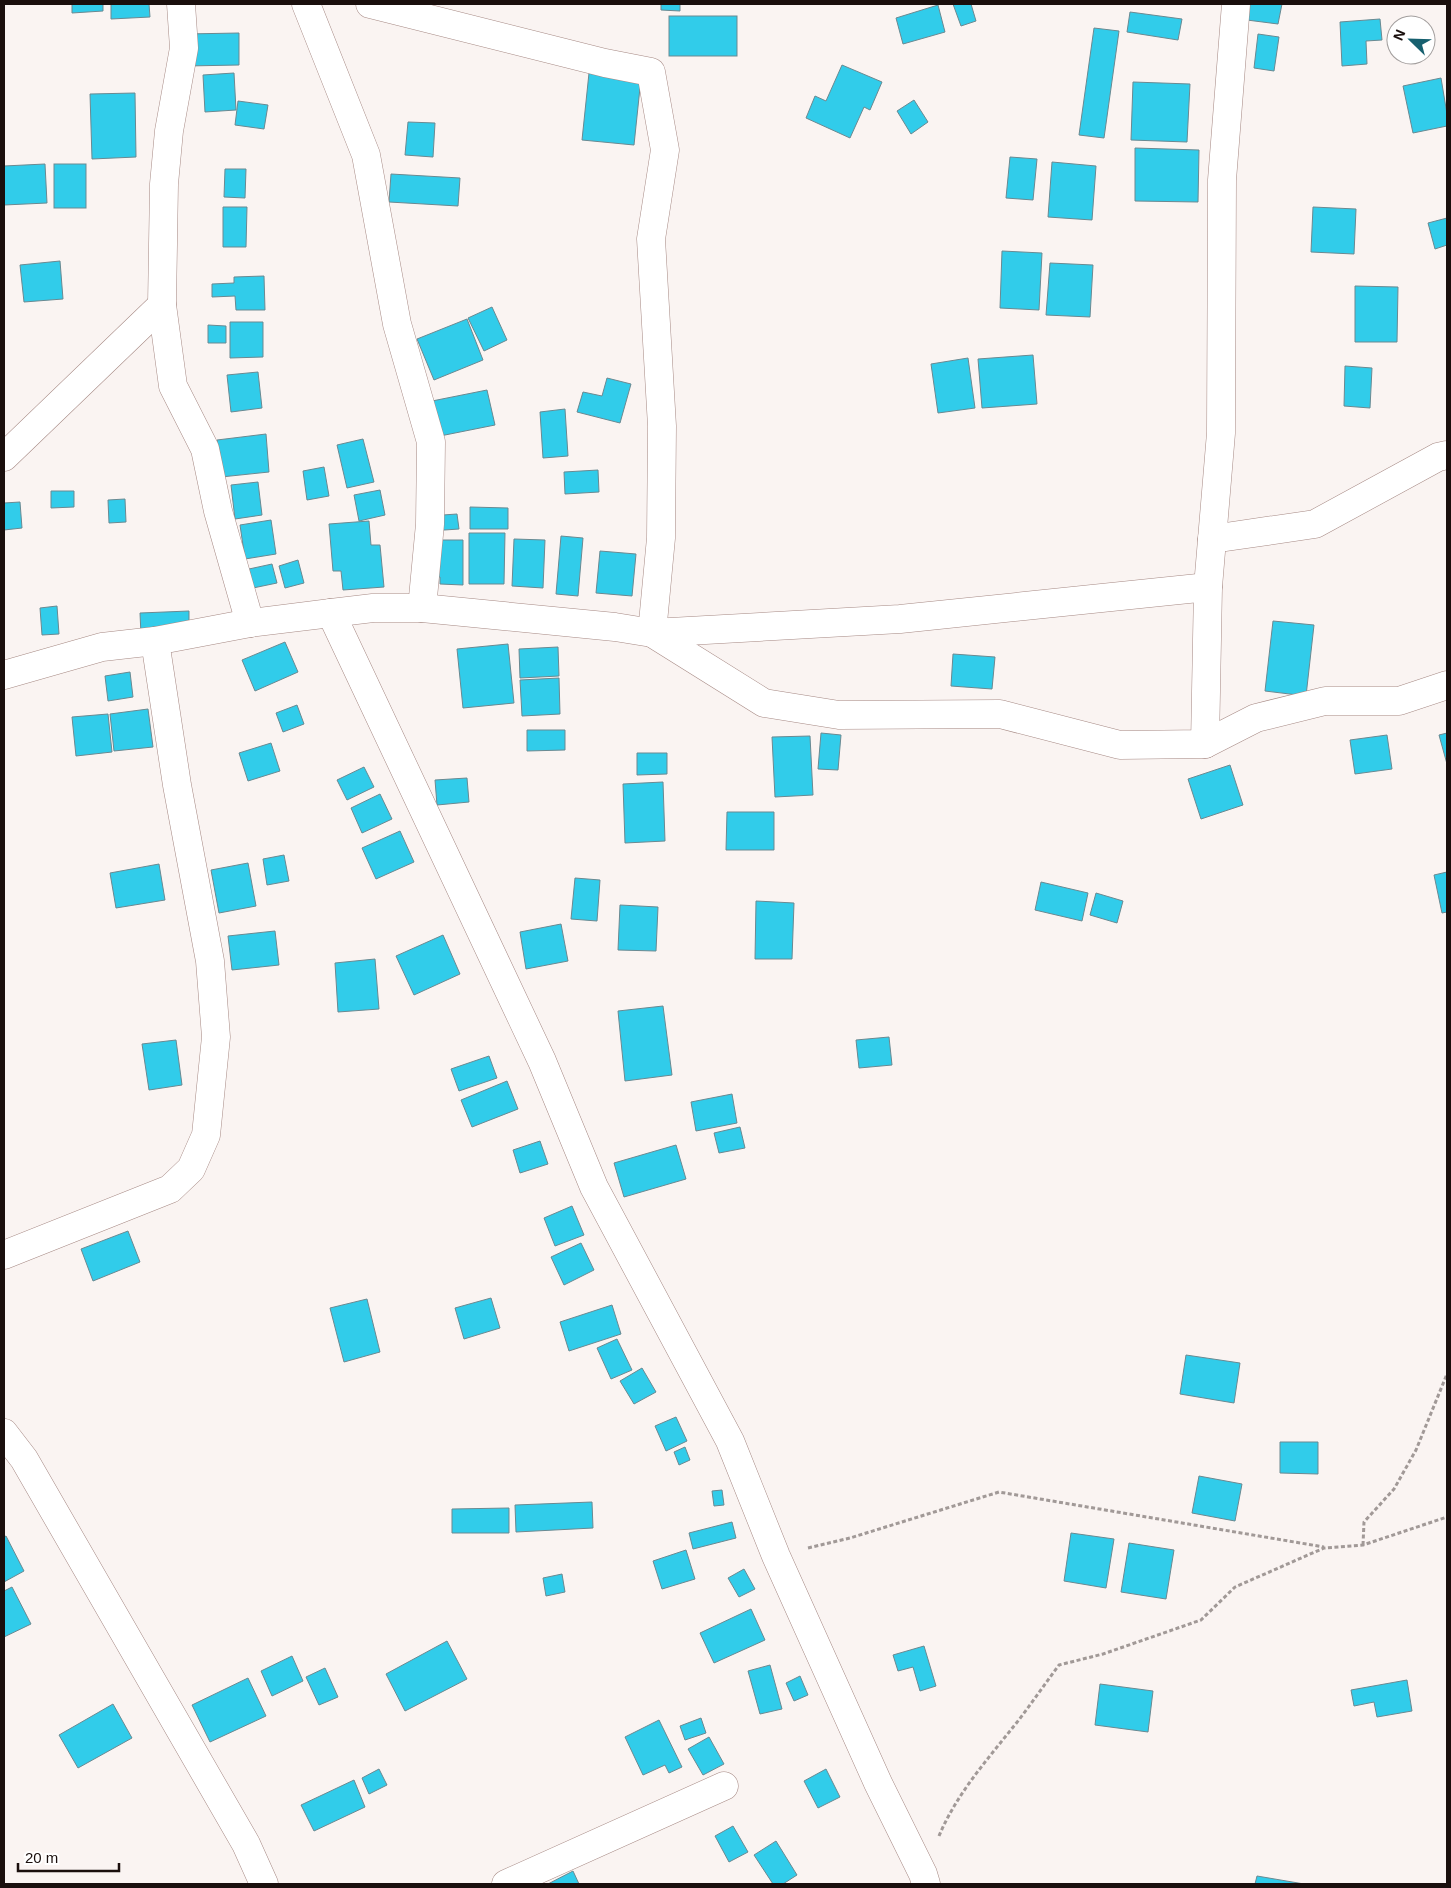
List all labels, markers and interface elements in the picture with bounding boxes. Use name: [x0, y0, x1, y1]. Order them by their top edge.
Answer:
north arrow: [1386, 15, 1436, 65]
text: N: [1390, 27, 1408, 43]
scale bar: [18, 1840, 119, 1872]
text: 20 m: [25, 1849, 58, 1866]

